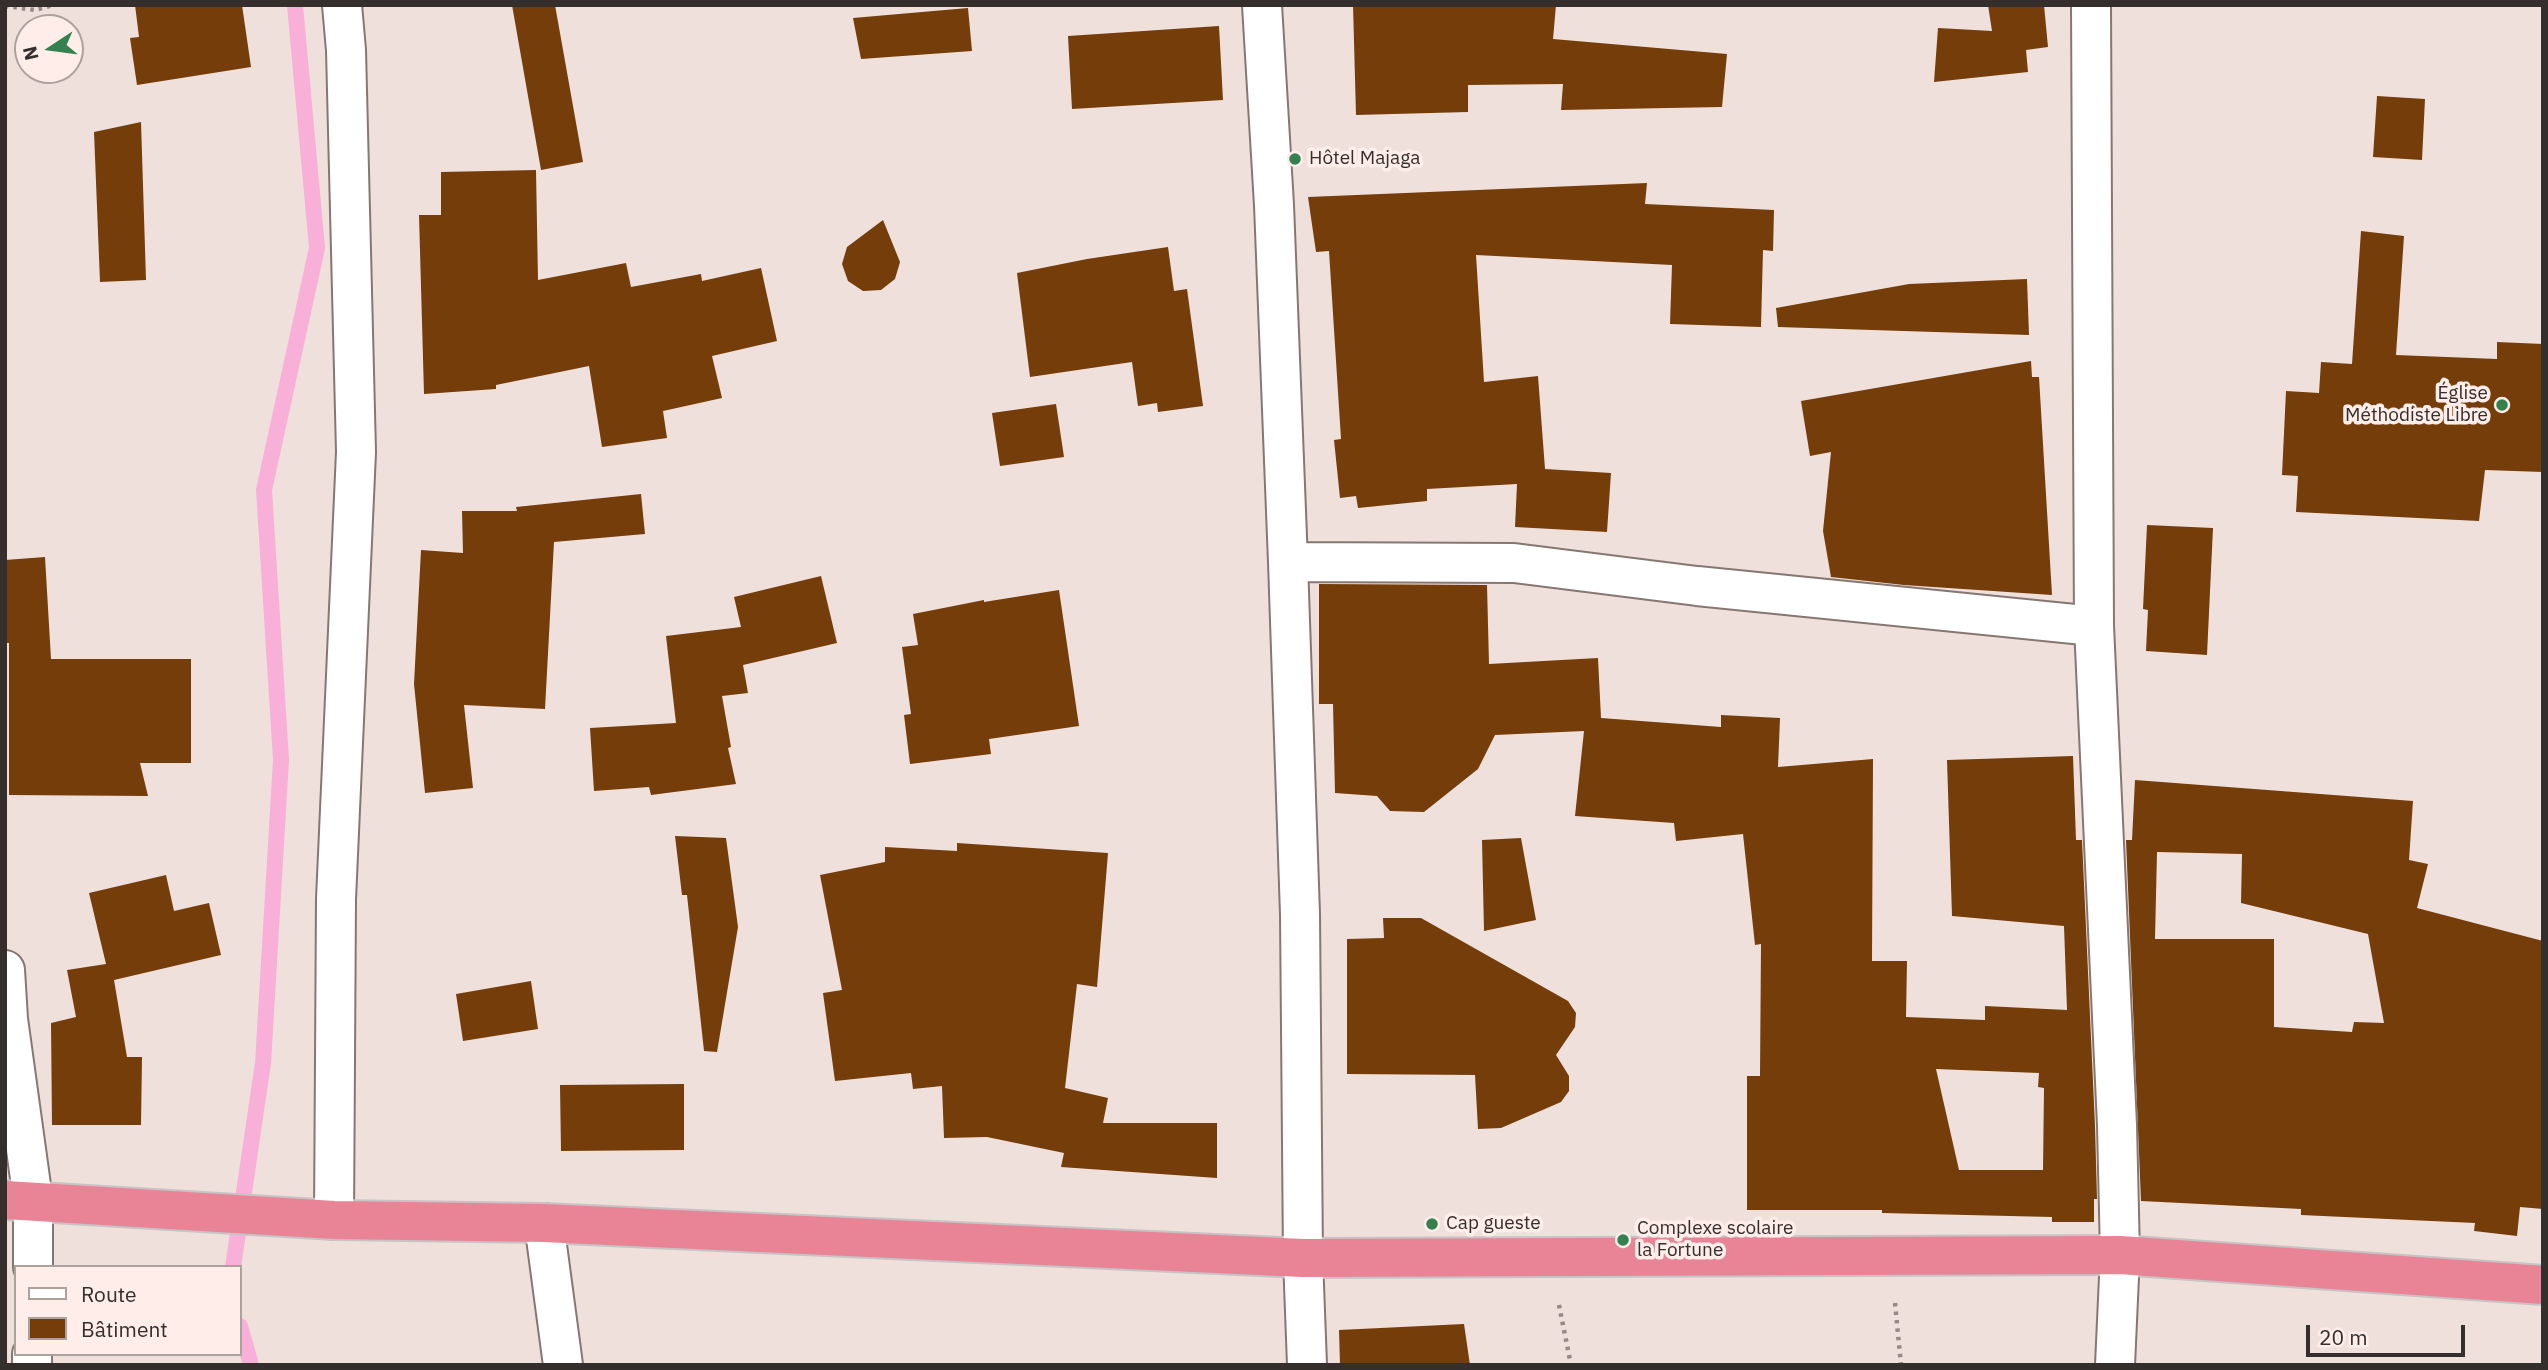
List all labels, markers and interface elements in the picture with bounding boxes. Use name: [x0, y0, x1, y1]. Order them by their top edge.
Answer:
north arrow: [14, 14, 84, 84]
text: N: [17, 44, 44, 63]
place label: Hôtel Majaga: [1309, 148, 1420, 170]
marker: Hôtel Majaga: [1287, 151, 1303, 167]
place label: Église Méthodiste Libre: [2345, 383, 2488, 427]
marker: Église Méthodiste Libre: [2494, 397, 2510, 413]
place label: Cap gueste: [1446, 1213, 1541, 1235]
marker: Cap gueste: [1424, 1216, 1440, 1232]
place label: Complexe scolaire la Fortune: [1637, 1218, 1793, 1262]
marker: Complexe scolaire la Fortune: [1615, 1232, 1631, 1248]
legend: [14, 1265, 242, 1356]
text: Route: [81, 1280, 137, 1308]
scale bar: [2310, 1310, 2469, 1354]
text: Bâtiment: [81, 1315, 168, 1343]
text: 20 m: [2319, 1323, 2368, 1351]

